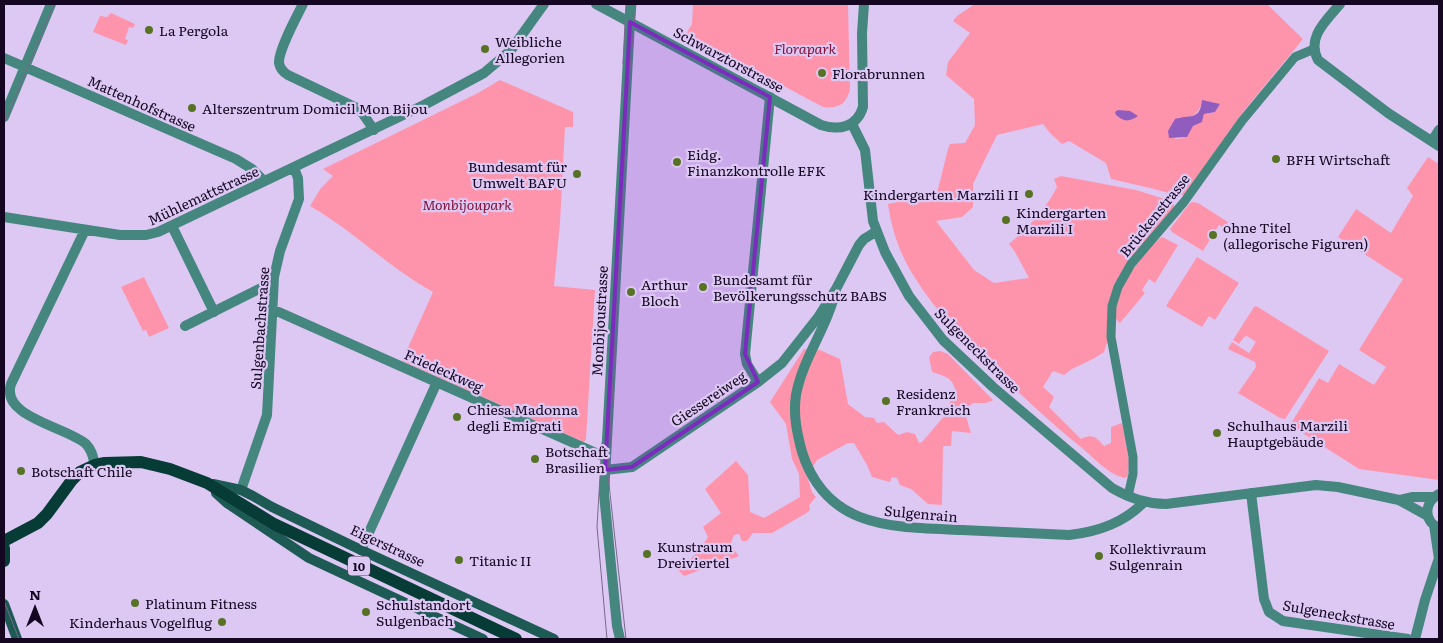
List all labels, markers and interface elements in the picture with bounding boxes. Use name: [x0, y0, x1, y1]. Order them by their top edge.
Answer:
place label: La Pergola: [159, 20, 229, 40]
street label: Schwarztorstrasse: [670, 21, 788, 97]
marker: La Pergola: [143, 24, 155, 36]
place label: Weibliche Allegorien: [495, 31, 565, 67]
park label: Florapark: [774, 38, 836, 58]
marker: Weibliche Allegorien: [479, 43, 491, 55]
place label: Florabrunnen: [832, 63, 925, 83]
marker: Florabrunnen: [816, 67, 828, 79]
street label: Mattenhofstrasse: [85, 70, 199, 136]
place label: Alterszentrum Domicil Mon Bijou: [202, 98, 428, 118]
marker: Alterszentrum Domicil Mon Bijou: [186, 102, 198, 114]
place label: Eidg. Finanzkontrolle EFK: [687, 144, 826, 180]
place label: BFH Wirtschaft: [1286, 149, 1391, 169]
marker: BFH Wirtschaft: [1270, 153, 1282, 165]
place label: Bundesamt für Umwelt BAFU: [468, 156, 567, 192]
marker: Eidg. Finanzkontrolle EFK: [671, 156, 683, 168]
street label: Mühlemattstrasse: [144, 160, 262, 230]
marker: Bundesamt für Umwelt BAFU: [571, 168, 583, 180]
street label: Brückenstrasse: [1114, 169, 1194, 261]
place label: Kindergarten Marzili II: [863, 184, 1019, 204]
marker: Kindergarten Marzili II: [1023, 188, 1035, 200]
park label: Monbijoupark: [422, 194, 512, 214]
place label: Kindergarten Marzili I: [1016, 202, 1106, 238]
marker: Kindergarten Marzili I: [1000, 214, 1012, 226]
place label: ohne Titel (allegorische Figuren): [1223, 217, 1368, 253]
marker: ohne Titel (allegorische Figuren): [1207, 229, 1219, 241]
street label: Monbijoustrasse: [586, 265, 612, 377]
street label: Sulgenbachstrasse: [245, 266, 273, 390]
place label: Bundesamt für Bevölkerungsschutz BABS: [713, 269, 887, 305]
place label: Arthur Bloch: [641, 274, 688, 310]
marker: Bundesamt für Bevölkerungsschutz BABS: [697, 281, 709, 293]
marker: Arthur Bloch: [625, 286, 637, 298]
street label: Sulgeneckstrasse: [931, 303, 1025, 397]
street label: Friedeckweg: [401, 344, 487, 396]
street label: Giessereiweg: [666, 365, 750, 431]
place label: Residenz Frankreich: [896, 383, 971, 419]
marker: Residenz Frankreich: [880, 395, 892, 407]
place label: Chiesa Madonna degli Emigrati: [467, 399, 578, 435]
marker: Chiesa Madonna degli Emigrati: [451, 411, 463, 423]
place label: Schulhaus Marzili Hauptgebäude: [1227, 415, 1348, 451]
marker: Schulhaus Marzili Hauptgebäude: [1211, 427, 1223, 439]
place label: Botschaft Brasilien: [545, 441, 609, 477]
marker: Botschaft Brasilien: [529, 453, 541, 465]
place label: Botschaft Chile: [31, 461, 132, 481]
marker: Botschaft Chile: [15, 465, 27, 477]
street label: Sulgenrain: [883, 500, 959, 526]
street label: Eigerstrasse: [347, 519, 429, 571]
place label: Kunstraum Dreiviertel: [657, 536, 733, 572]
place label: Kollektivraum Sulgenrain: [1109, 538, 1207, 574]
marker: Kunstraum Dreiviertel: [641, 548, 653, 560]
place label: Titanic II: [469, 550, 532, 570]
marker: Kollektivraum Sulgenrain: [1093, 550, 1105, 562]
marker: Titanic II: [453, 554, 465, 566]
road number: 10: [348, 556, 370, 576]
north arrow: [10, 583, 60, 633]
text: N: [29, 584, 41, 604]
place label: Platinum Fitness: [145, 593, 257, 613]
place label: Schulstandort Sulgenbach: [376, 594, 471, 630]
street label: Sulgeneckstrasse: [1281, 594, 1397, 634]
marker: Platinum Fitness: [129, 597, 141, 609]
marker: Schulstandort Sulgenbach: [360, 606, 372, 618]
place label: Kinderhaus Vogelflug: [69, 612, 212, 632]
marker: Kinderhaus Vogelflug: [216, 616, 228, 628]

